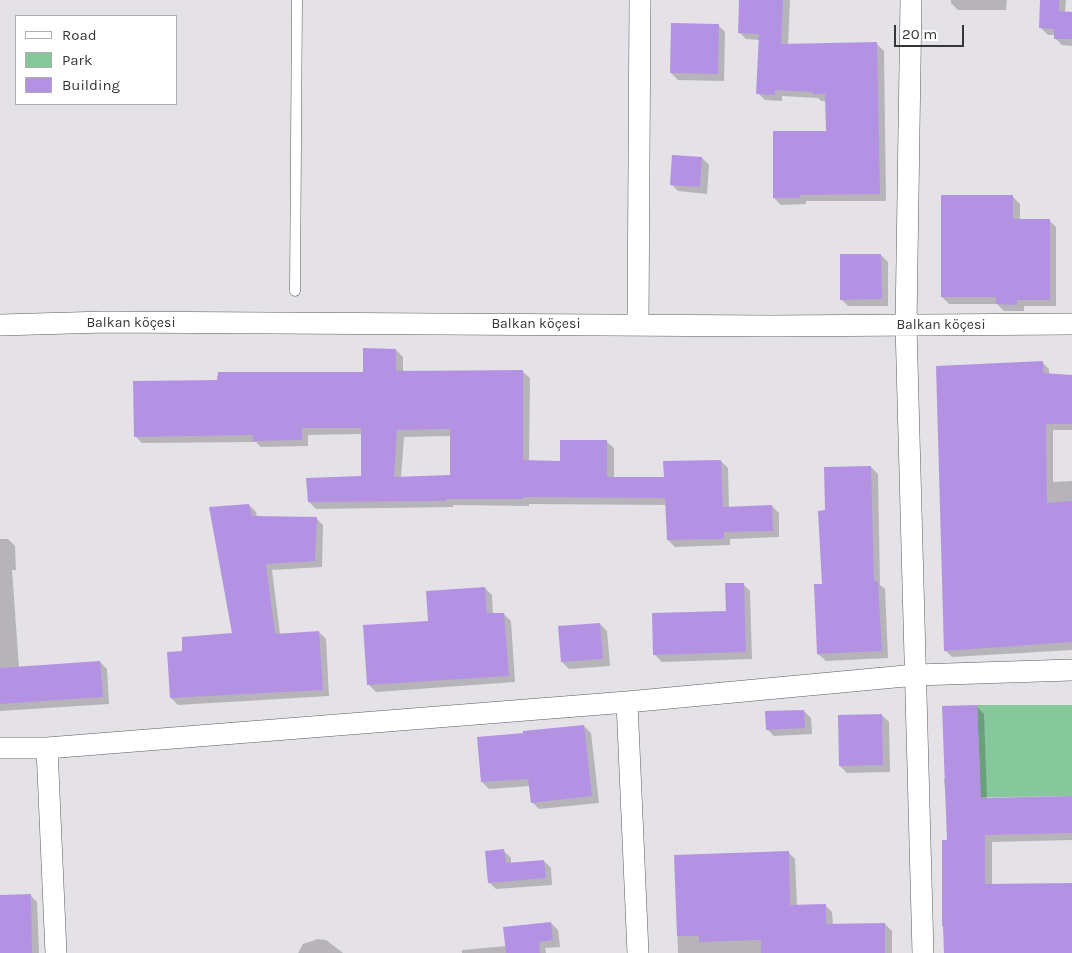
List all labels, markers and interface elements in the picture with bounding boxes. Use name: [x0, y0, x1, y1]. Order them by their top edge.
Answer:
legend: [15, 15, 178, 105]
scale bar: [897, 15, 967, 47]
text: 20 m: [902, 25, 937, 43]
text: Road: [62, 26, 97, 44]
text: Park: [62, 51, 92, 69]
text: Building: [62, 76, 120, 94]
street label: Balkan köçesi: [86, 315, 176, 331]
street label: Balkan köçesi: [491, 316, 581, 332]
street label: Balkan köçesi: [896, 317, 986, 333]

